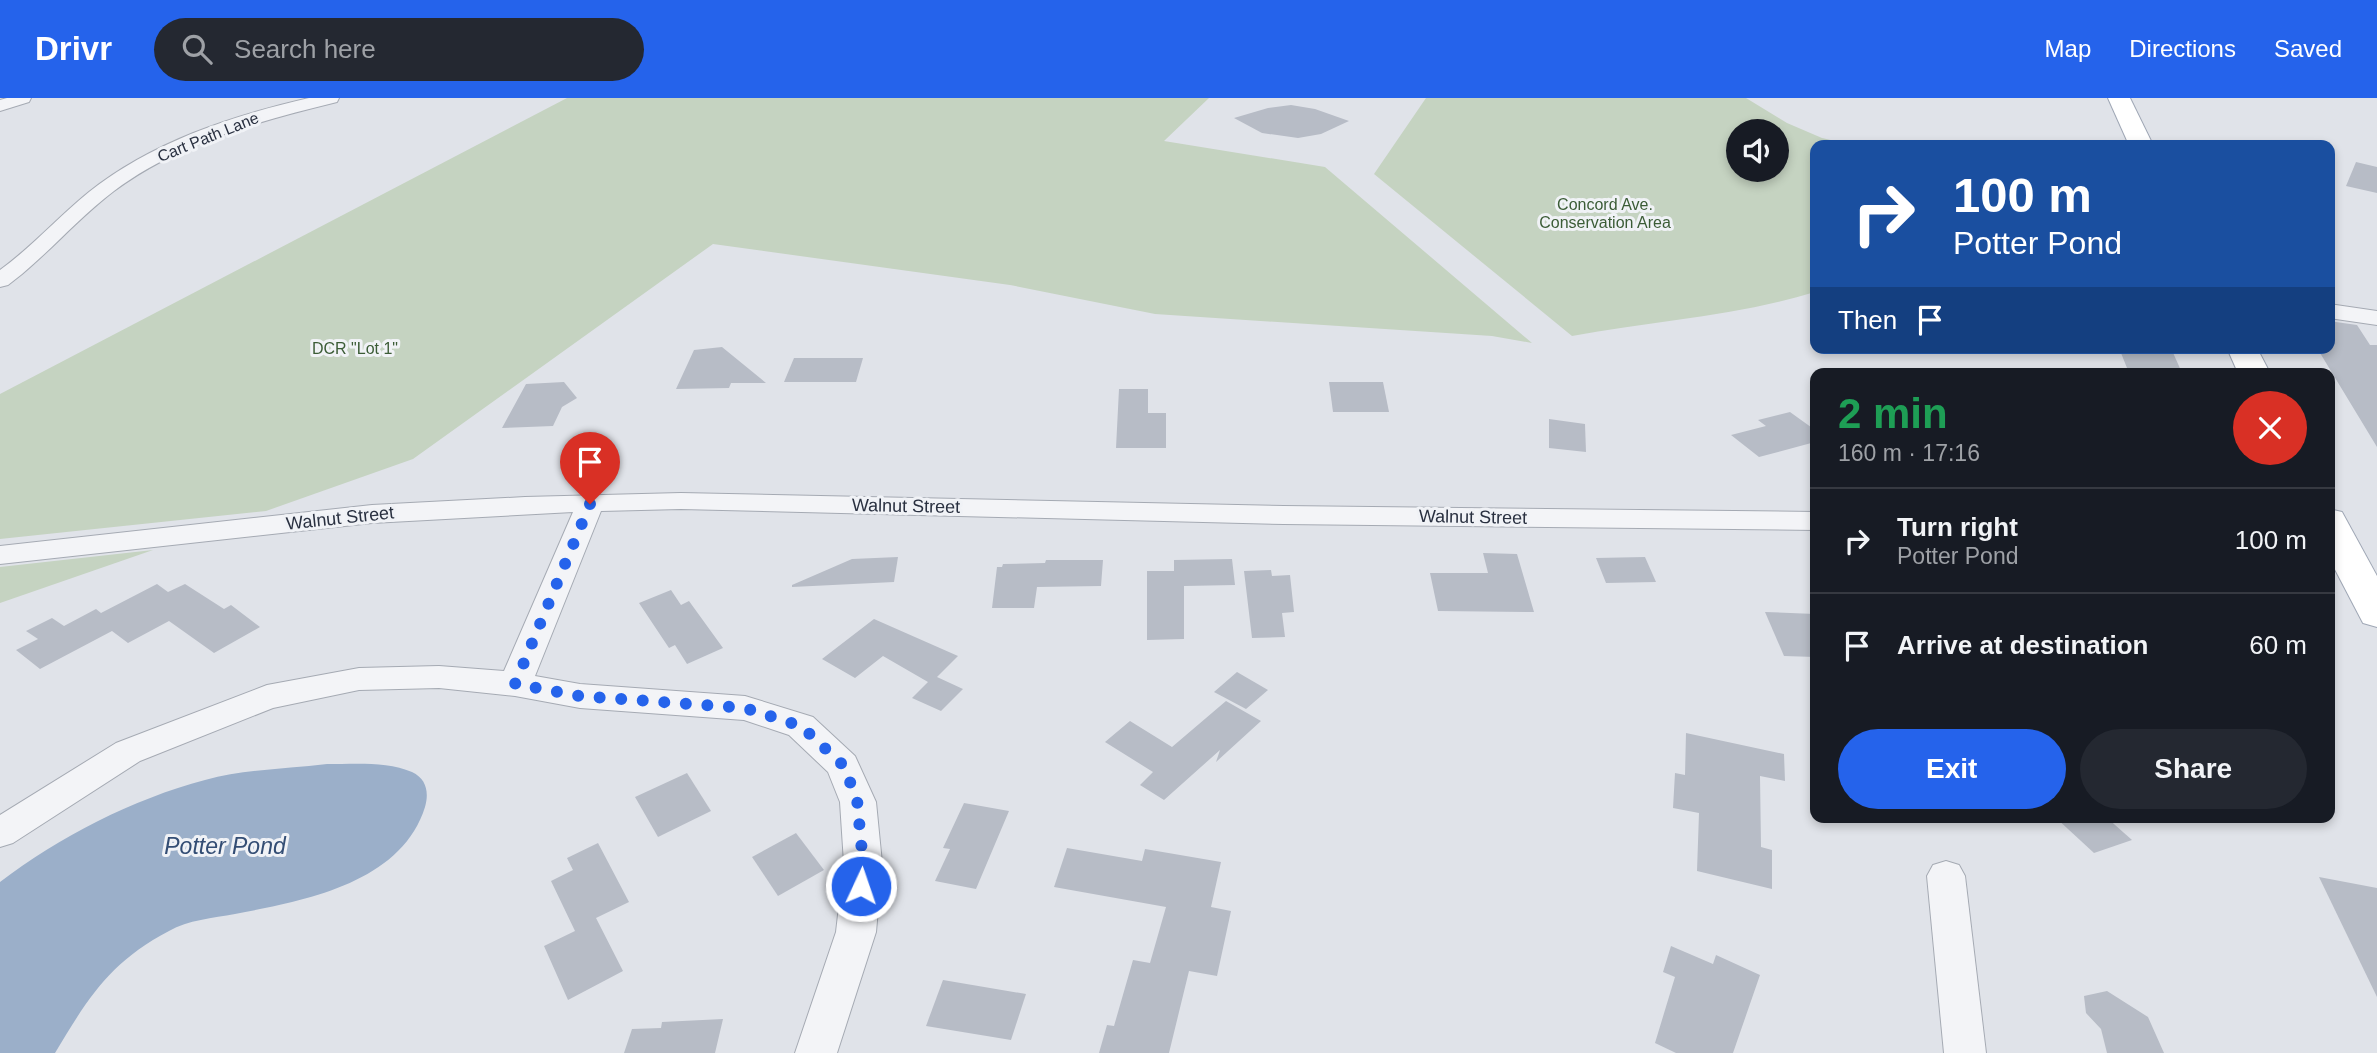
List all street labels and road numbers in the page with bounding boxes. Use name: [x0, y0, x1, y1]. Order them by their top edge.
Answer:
street label: Cart Path Lane: [155, 109, 261, 165]
street label: Walnut Street: [852, 495, 960, 517]
street label: Walnut Street: [285, 502, 395, 534]
street label: Walnut Street: [1419, 506, 1527, 528]

